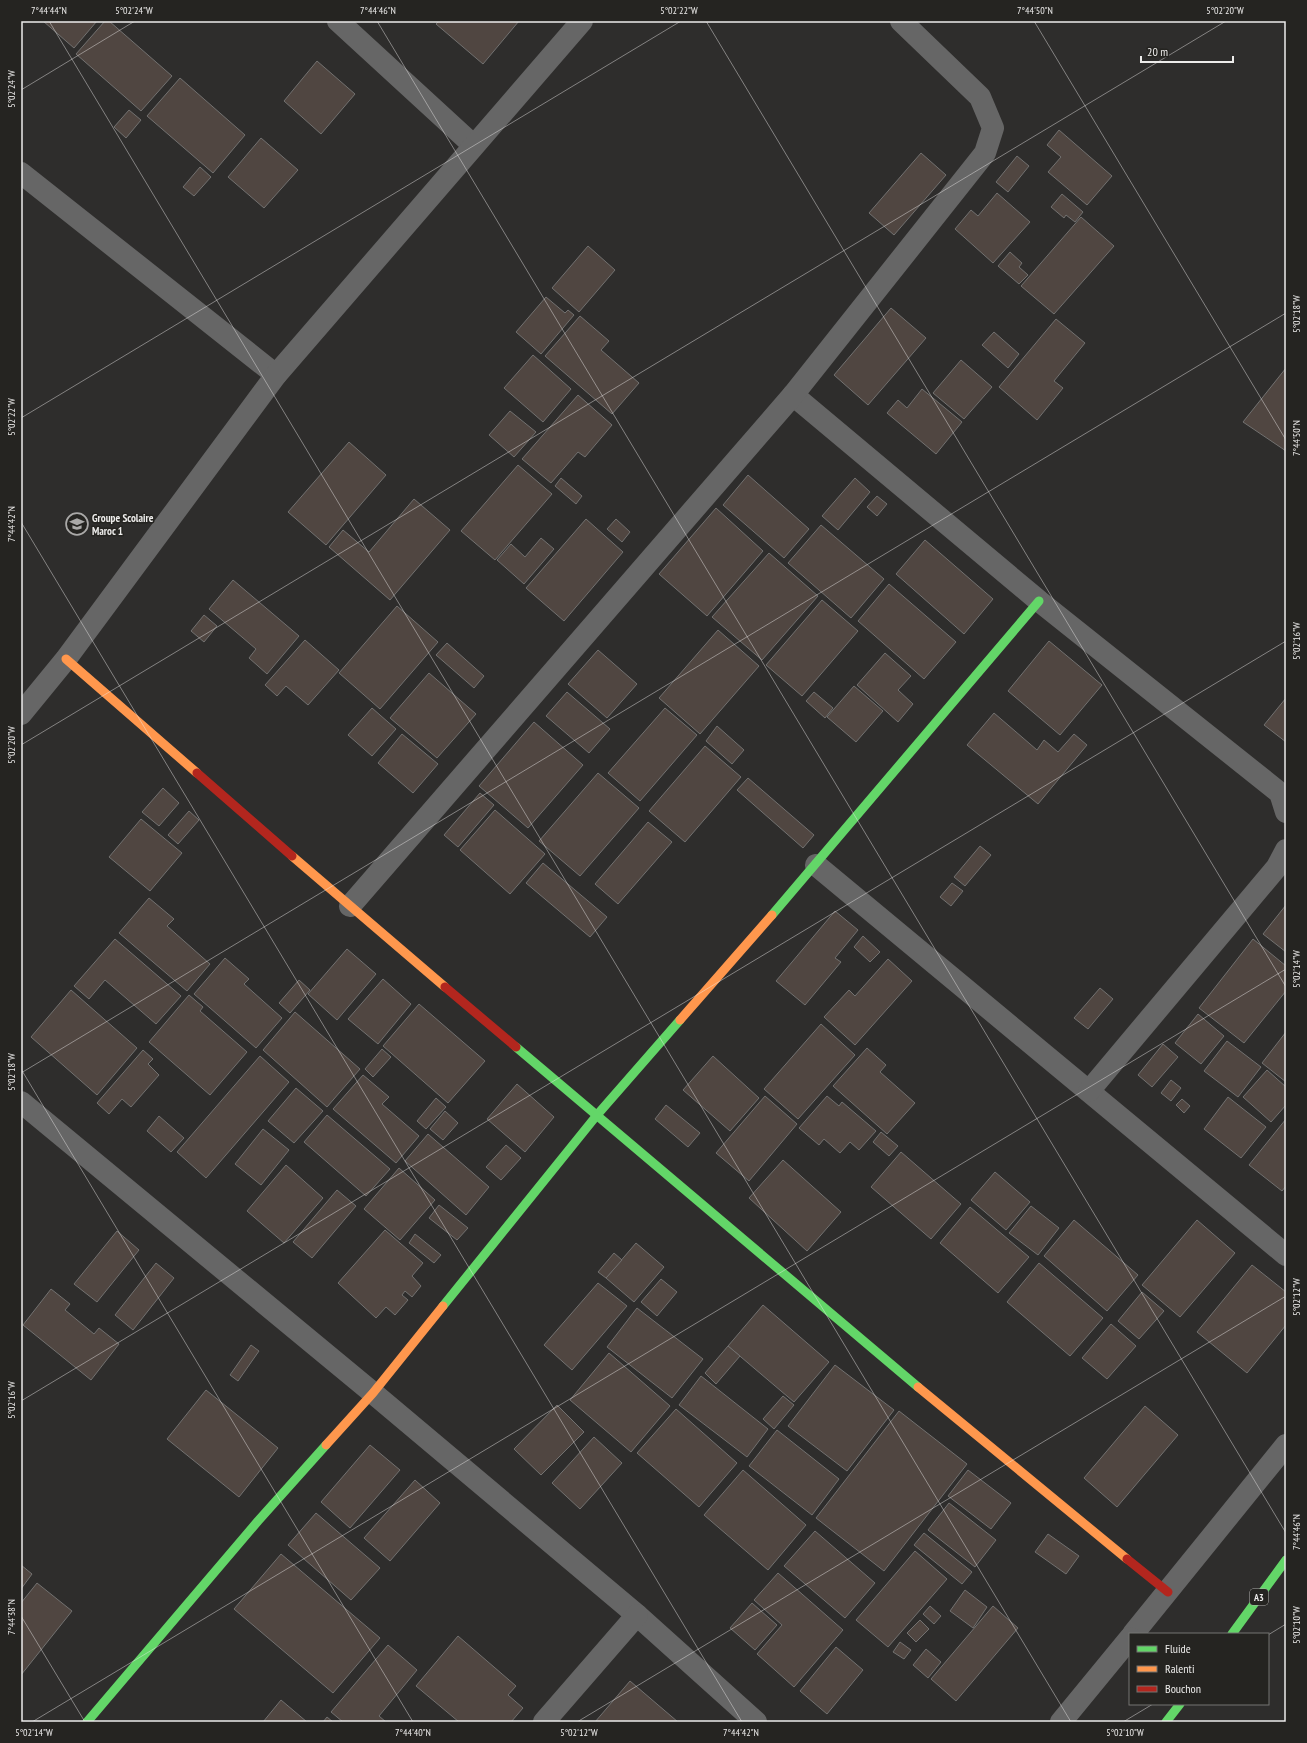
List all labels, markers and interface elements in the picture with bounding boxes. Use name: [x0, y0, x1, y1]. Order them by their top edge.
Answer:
text: 7°44'44"N: [31, 4, 67, 17]
text: 5°02'24"W: [115, 4, 153, 17]
text: 7°44'46"N: [360, 4, 396, 17]
text: 5°02'22"W: [660, 4, 698, 17]
text: 7°44'50"N: [1017, 4, 1053, 17]
text: 5°02'20"W: [1206, 4, 1244, 17]
scale bar: [1141, 38, 1233, 64]
text: 20 m: [1147, 44, 1168, 59]
text: 5°02'24"W: [5, 70, 18, 108]
text: 5°02'18"W: [1290, 295, 1303, 333]
text: 5°02'22"W: [5, 398, 18, 436]
text: 7°44'50"N: [1290, 420, 1303, 456]
text: 7°44'42"N: [5, 506, 18, 542]
school or university icon: Groupe Scolaire Maroc 1: [64, 511, 90, 537]
place label: Groupe Scolaire Maroc 1: [92, 511, 154, 538]
text: 5°02'16"W: [1290, 622, 1303, 660]
text: 5°02'20"W: [5, 726, 18, 764]
text: 5°02'14"W: [1290, 950, 1303, 988]
text: 5°02'18"W: [5, 1053, 18, 1091]
text: 5°02'12"W: [1290, 1278, 1303, 1316]
text: 5°02'16"W: [5, 1381, 18, 1419]
text: 7°44'46"N: [1290, 1514, 1303, 1550]
road number: A3: [1250, 1589, 1268, 1605]
text: 7°44'38"N: [5, 1599, 18, 1635]
text: 5°02'10"W: [1290, 1606, 1303, 1644]
legend: [1129, 1633, 1269, 1705]
text: Fluide: [1165, 1641, 1191, 1656]
text: Ralenti: [1165, 1661, 1194, 1676]
text: Bouchon: [1165, 1681, 1201, 1696]
text: 5°02'14"W: [15, 1726, 53, 1739]
text: 7°44'40"N: [395, 1726, 431, 1739]
text: 5°02'12"W: [560, 1726, 598, 1739]
text: 7°44'42"N: [723, 1726, 759, 1739]
text: 5°02'10"W: [1106, 1726, 1144, 1739]

